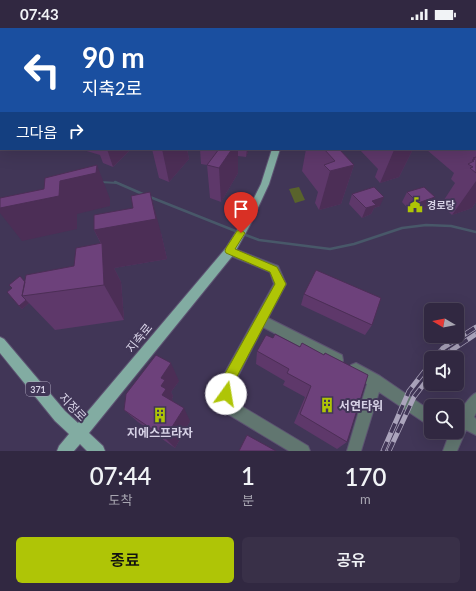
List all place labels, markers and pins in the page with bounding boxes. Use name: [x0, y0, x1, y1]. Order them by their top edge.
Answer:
pin: [224, 192, 258, 233]
public building icon: 경로당: [406, 196, 424, 214]
place label: 경로당: [427, 199, 455, 211]
building icon: 서연타워: [318, 396, 336, 414]
place label: 서연타워: [339, 398, 383, 413]
building icon: 지에스프라자: [151, 406, 169, 424]
place label: 지에스프라자: [127, 425, 193, 440]

